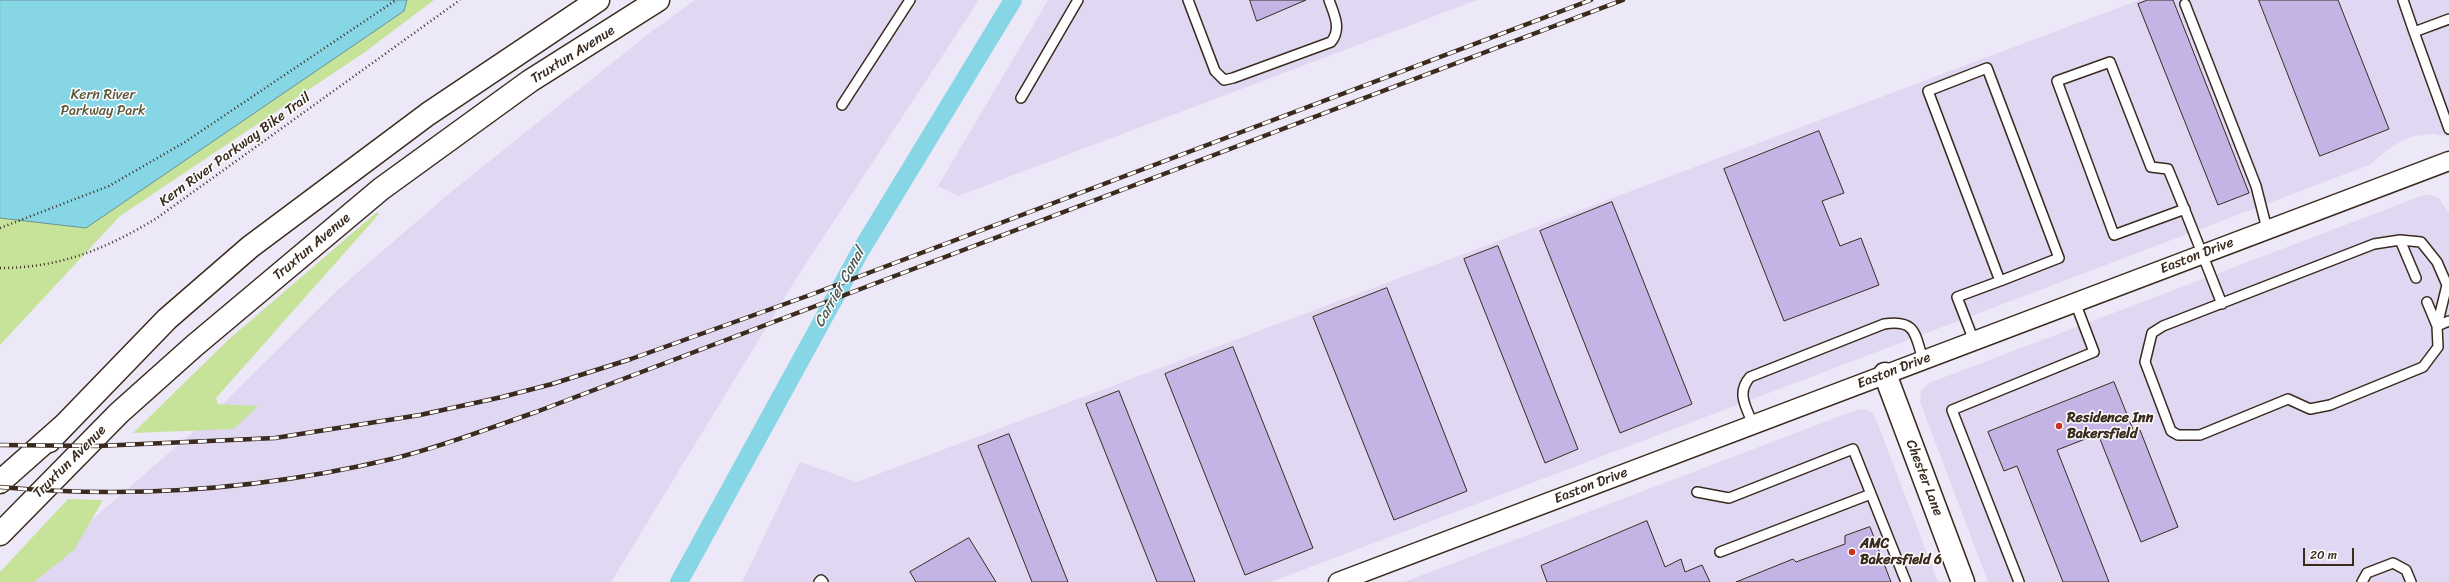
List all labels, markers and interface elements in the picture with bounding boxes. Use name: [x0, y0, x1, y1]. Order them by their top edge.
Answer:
street label: Truxtun Avenue: [528, 22, 618, 88]
park label: Kern River Parkway Park: [60, 87, 146, 120]
street label: Kern River Parkway Bike Trail: [156, 90, 314, 210]
street label: Truxtun Avenue: [270, 210, 354, 284]
street label: Easton Drive: [2158, 234, 2236, 278]
water label: Carrier Canal: [811, 245, 869, 331]
street label: Easton Drive: [1855, 349, 1933, 393]
place label: Residence Inn Bakersfield: [2067, 410, 2153, 442]
marker: Residence Inn Bakersfield: [2054, 421, 2064, 431]
street label: Truxtun Avenue: [30, 422, 110, 502]
street label: Chester Lane: [1902, 438, 1946, 518]
street label: Easton Drive: [1552, 464, 1630, 508]
place label: AMC Bakersfield 6: [1860, 536, 1942, 568]
scale bar: [2305, 540, 2356, 566]
text: 20 m: [2310, 544, 2337, 566]
marker: AMC Bakersfield 6: [1847, 547, 1857, 557]

